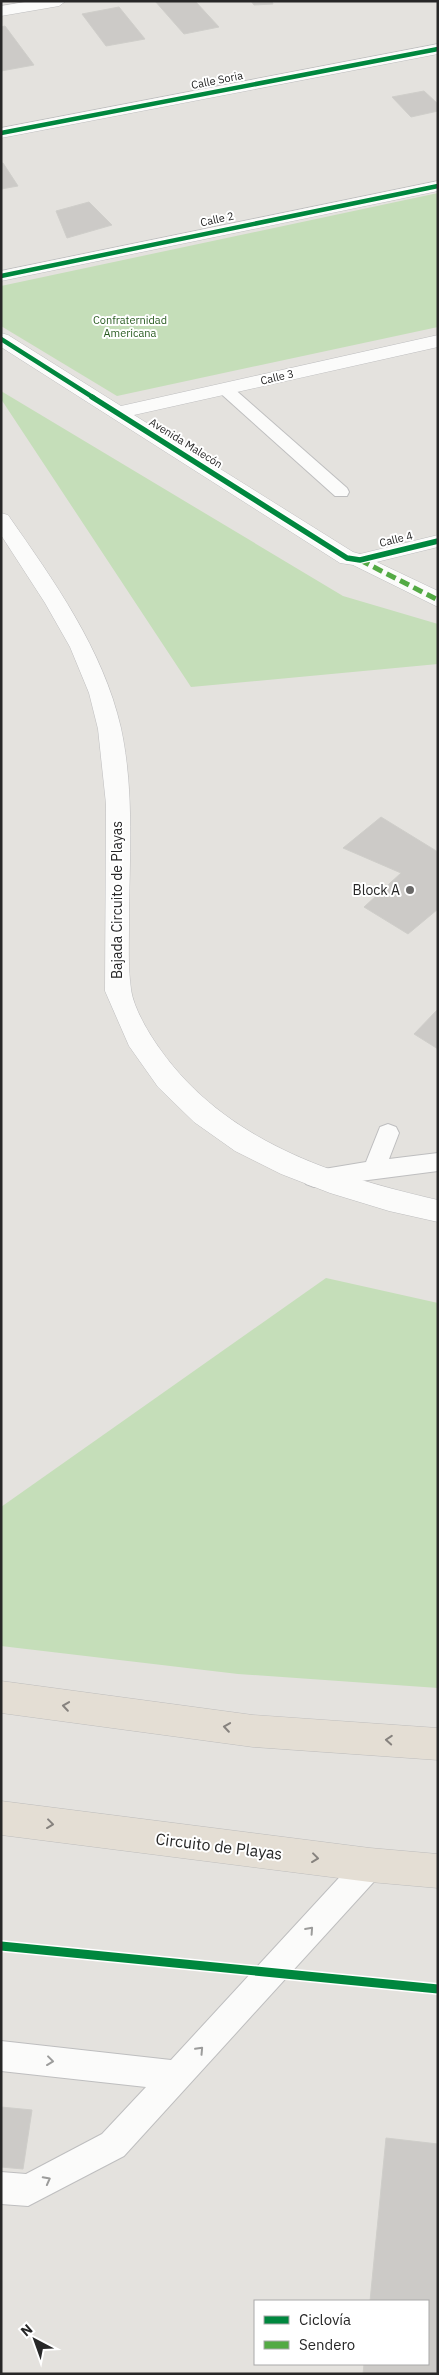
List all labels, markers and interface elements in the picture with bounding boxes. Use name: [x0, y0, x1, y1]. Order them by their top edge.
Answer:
street label: Calle Soria: [190, 68, 244, 92]
street label: Calle 2: [199, 209, 235, 229]
park label: Confraternidad Americana: [93, 313, 167, 340]
street label: Calle 3: [259, 366, 295, 388]
street label: Avenida Malecón: [147, 415, 225, 471]
street label: Calle 4: [378, 528, 415, 550]
street label: Bajada Circuito de Playas: [108, 821, 126, 979]
place label: Block A: [353, 881, 400, 899]
marker: Block A: [404, 884, 416, 896]
one-way arrow: [62, 1701, 70, 1712]
one-way arrow: [223, 1722, 231, 1733]
one-way arrow: [385, 1735, 393, 1746]
one-way arrow: [46, 1818, 54, 1829]
street label: Circuito de Playas: [154, 1828, 284, 1864]
one-way arrow: [311, 1852, 319, 1863]
one-way arrow: [304, 1927, 313, 1936]
one-way arrow: [194, 2047, 203, 2056]
one-way arrow: [46, 2055, 54, 2066]
one-way arrow: [42, 2176, 51, 2186]
legend: [254, 2300, 429, 2365]
text: Ciclovía: [299, 2310, 351, 2329]
north arrow: [10, 2315, 60, 2365]
text: N: [17, 2320, 36, 2340]
text: Sendero: [299, 2335, 355, 2354]

